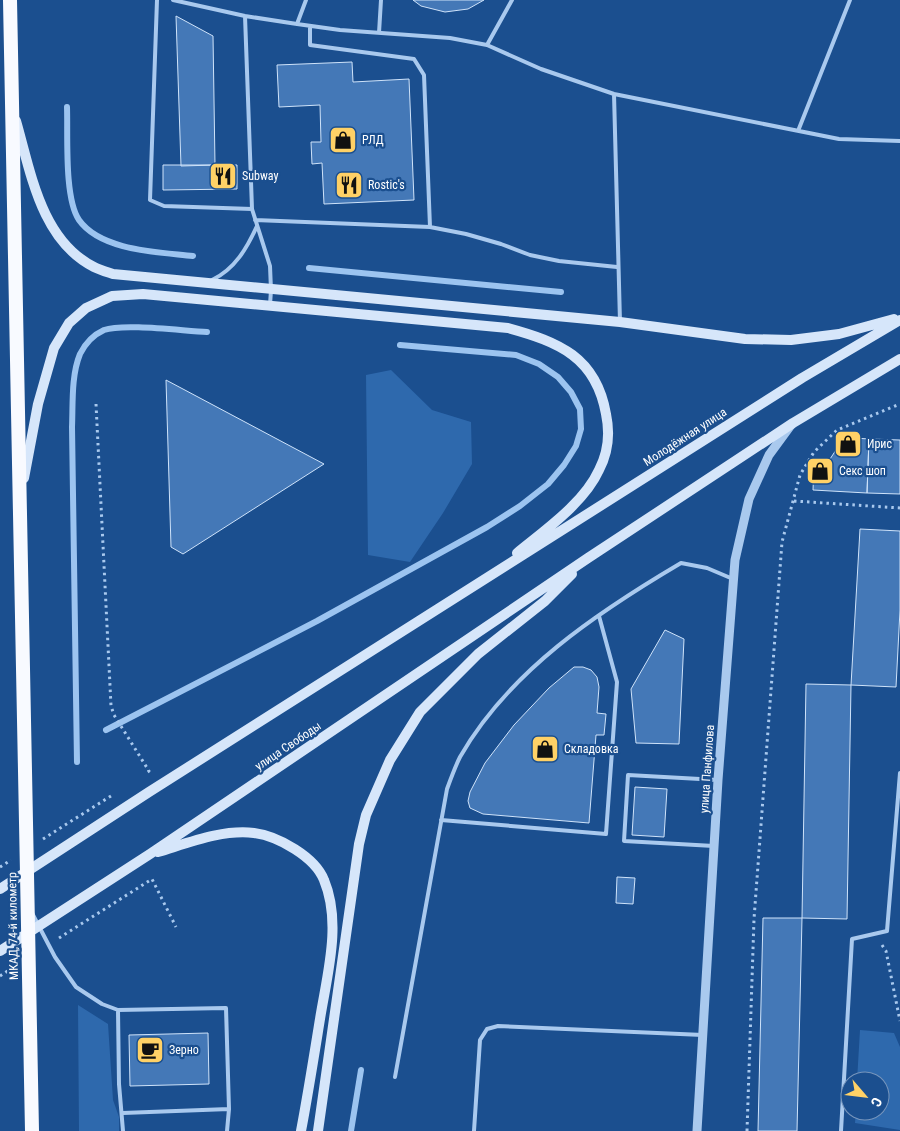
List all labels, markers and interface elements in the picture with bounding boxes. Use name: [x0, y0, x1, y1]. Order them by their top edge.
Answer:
shop icon: РЛД: [328, 125, 358, 155]
place label: РЛД: [362, 133, 384, 147]
restaurant icon: Subway: [208, 161, 238, 191]
place label: Subway: [242, 169, 278, 183]
restaurant icon: Rostic's: [334, 170, 364, 200]
place label: Rostic's: [368, 178, 405, 192]
street label: Молодёжная улица: [641, 405, 729, 469]
shop icon: Ирис: [833, 429, 863, 459]
place label: Ирис: [867, 437, 892, 451]
shop icon: Секс шоп: [805, 456, 835, 486]
place label: Секс шоп: [839, 464, 886, 478]
street label: улица Свободы: [252, 719, 324, 773]
street label: улица Панфилова: [697, 724, 717, 814]
shop icon: Складовка: [530, 734, 560, 764]
place label: Складовка: [564, 742, 619, 756]
street label: МКАД, 74-й километр: [5, 872, 21, 980]
cafe icon: Зерно: [135, 1035, 165, 1065]
place label: Зерно: [169, 1043, 199, 1057]
north arrow: [840, 1071, 890, 1121]
text: С: [868, 1095, 885, 1109]

